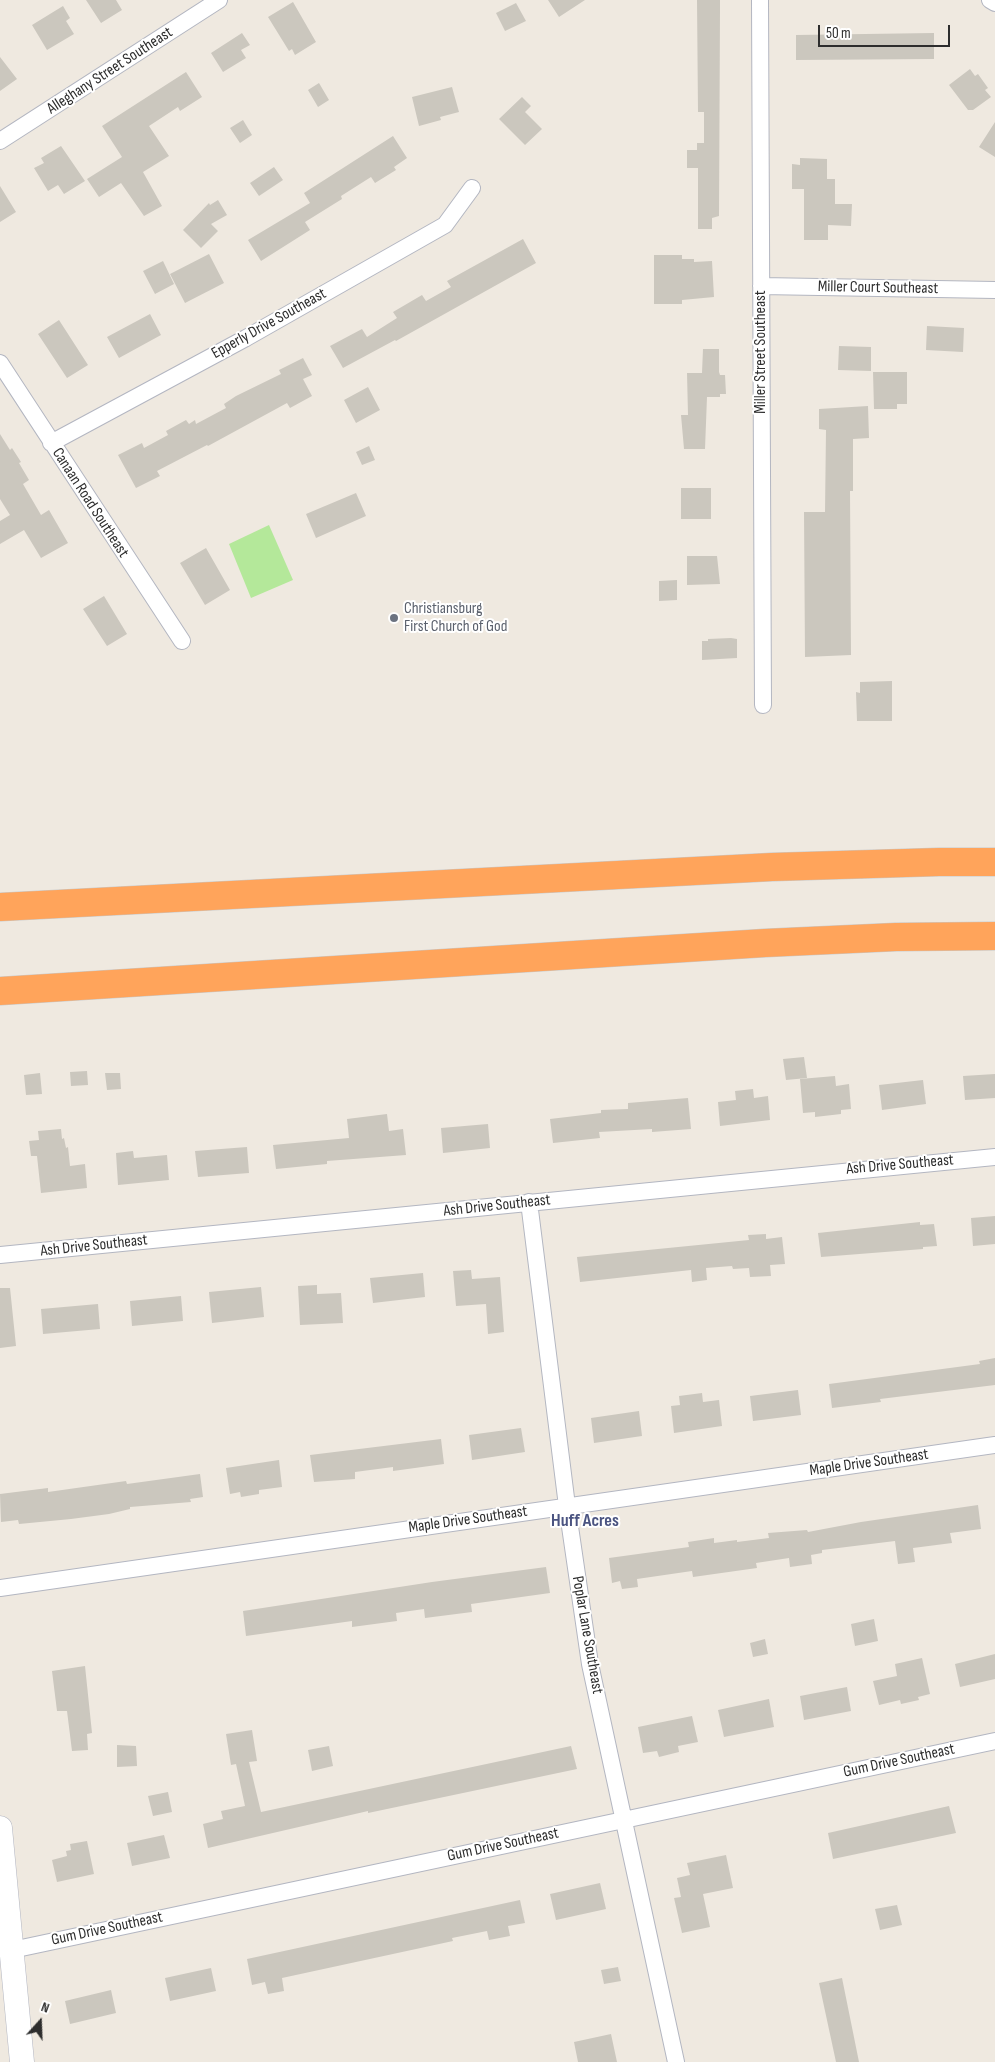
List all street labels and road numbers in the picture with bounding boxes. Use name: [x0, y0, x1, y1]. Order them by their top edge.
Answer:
street label: Alleghany Street Southeast: [44, 23, 176, 119]
street label: Miller Court Southeast: [818, 277, 938, 299]
street label: Epperly Drive Southeast: [208, 285, 330, 363]
street label: Miller Street Southeast: [751, 290, 771, 414]
street label: Canaan Road Southeast: [47, 445, 133, 561]
street label: Ash Drive Southeast: [846, 1151, 954, 1179]
street label: Ash Drive Southeast: [442, 1191, 552, 1221]
street label: Ash Drive Southeast: [39, 1231, 149, 1261]
street label: Maple Drive Southeast: [808, 1445, 930, 1481]
street label: Maple Drive Southeast: [407, 1502, 529, 1538]
street label: Poplar Lane Southeast: [567, 1575, 607, 1695]
street label: Gum Drive Southeast: [842, 1740, 956, 1782]
street label: Gum Drive Southeast: [446, 1824, 560, 1866]
street label: Gum Drive Southeast: [50, 1908, 164, 1950]

